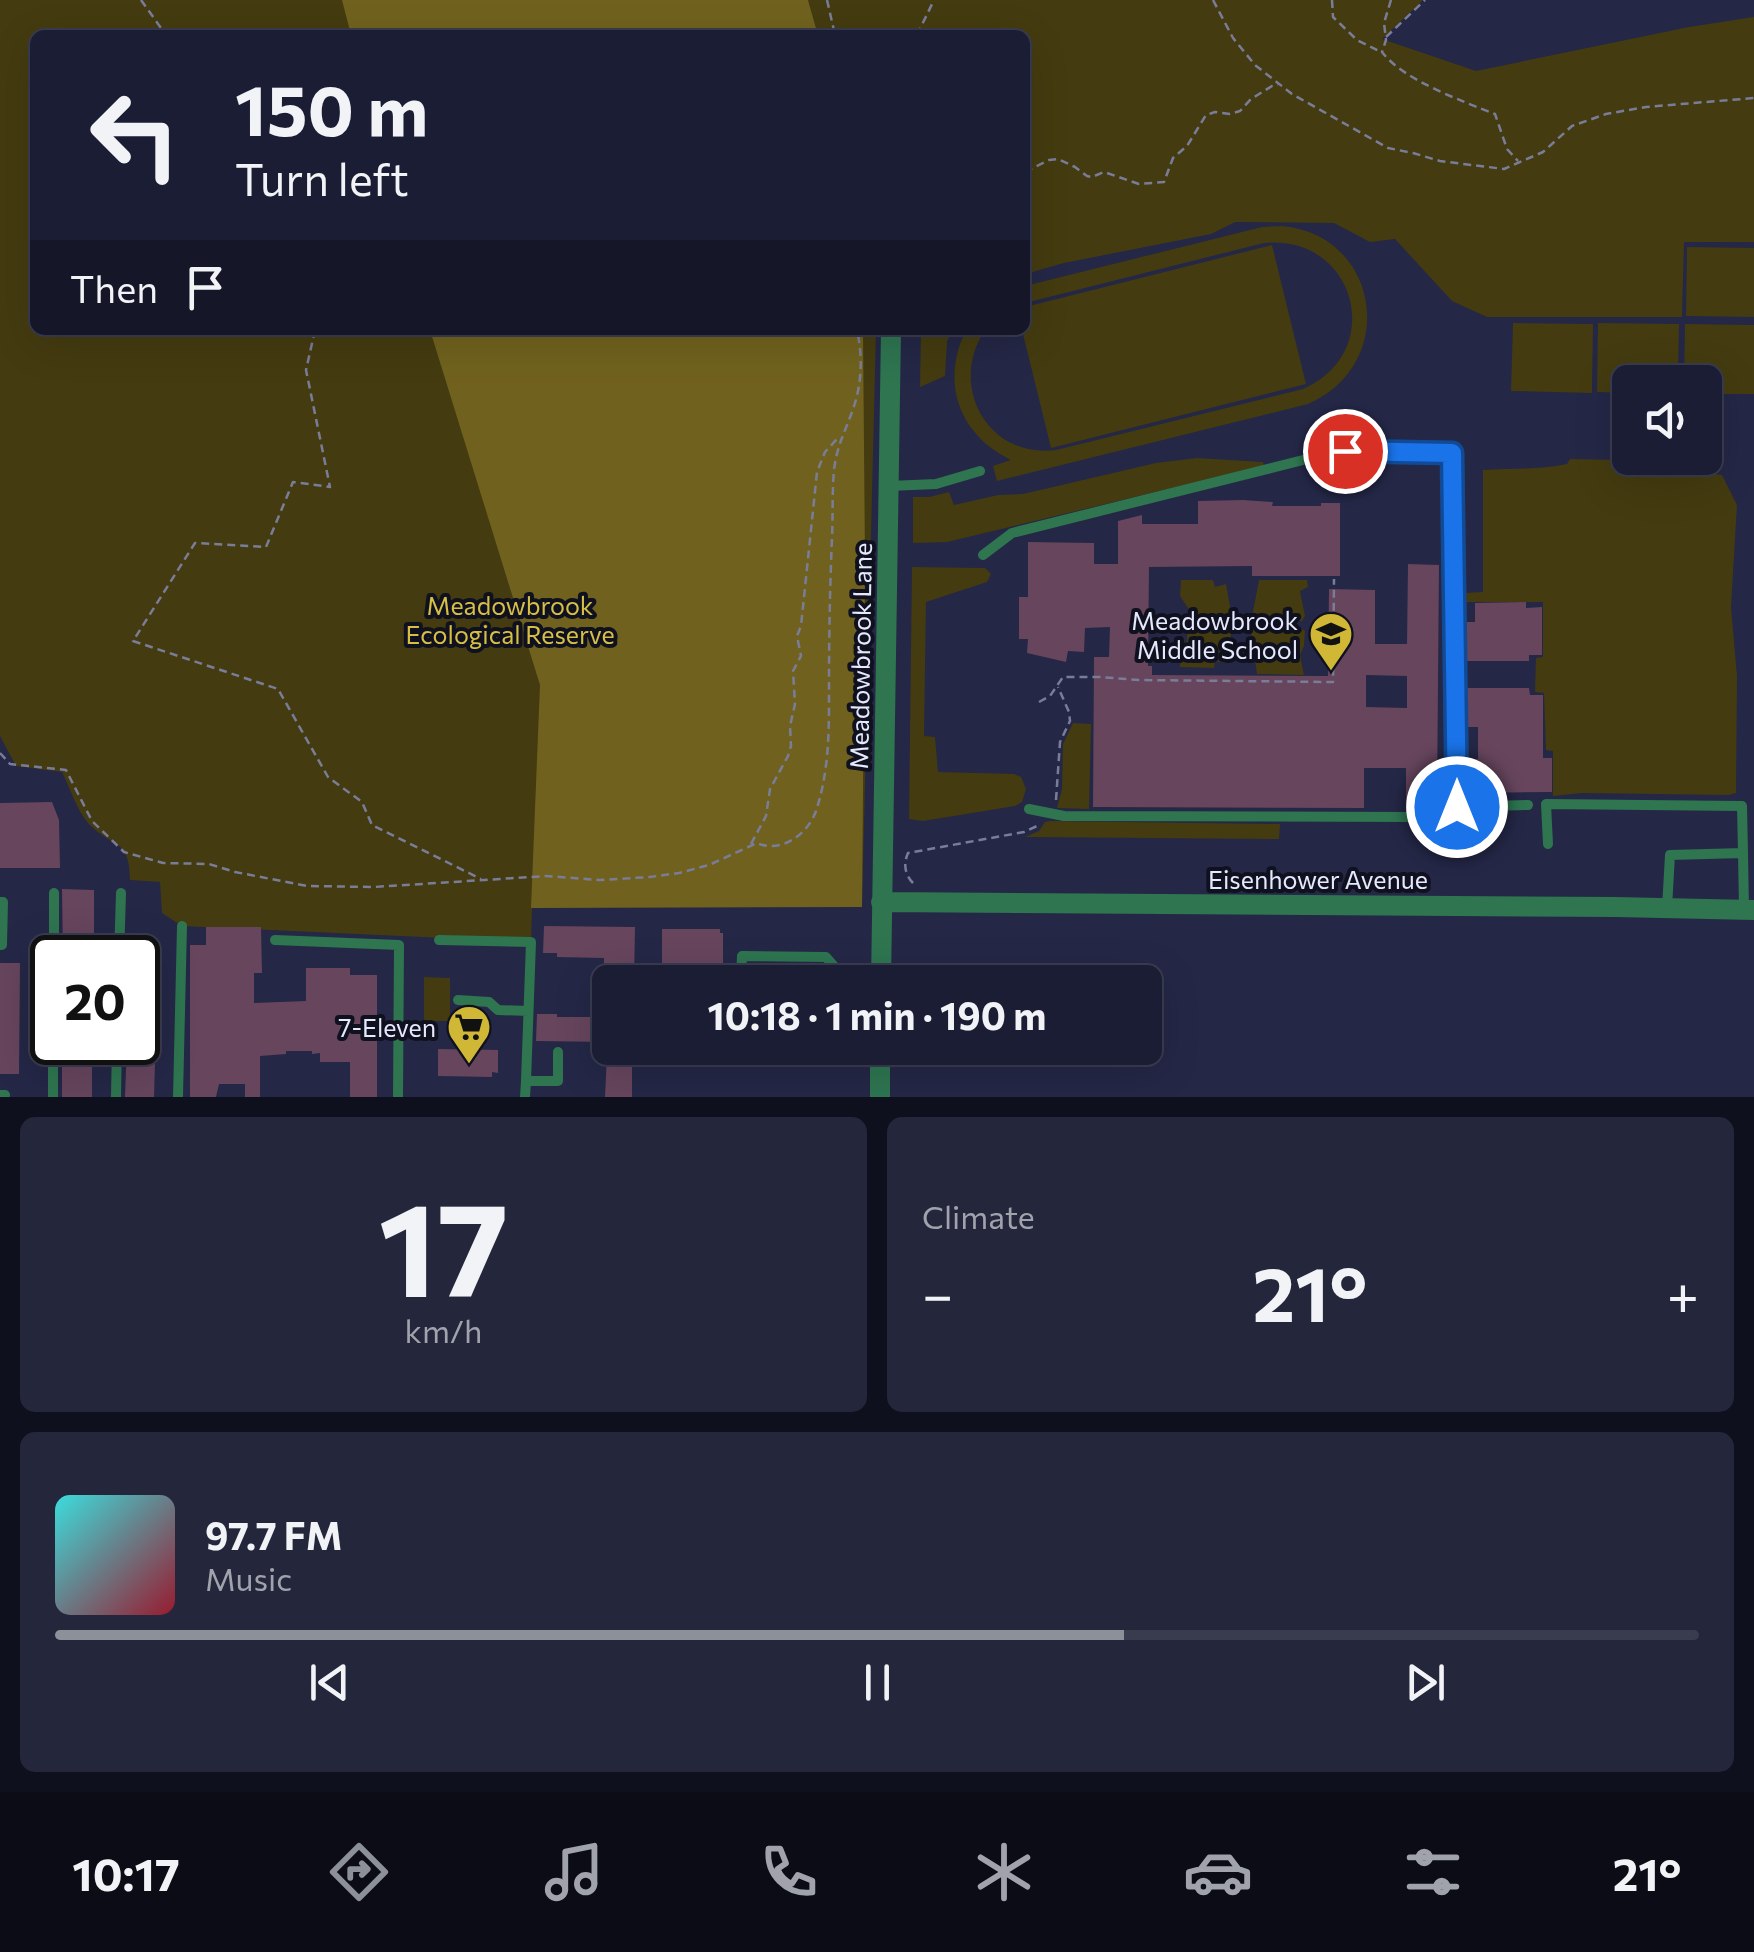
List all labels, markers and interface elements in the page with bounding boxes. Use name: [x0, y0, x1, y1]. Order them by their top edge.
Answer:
text: 150 m: [235, 65, 428, 150]
icon: left: [70, 70, 200, 200]
text: Turn left: [235, 150, 409, 205]
icon: arrive: [178, 260, 233, 315]
text: Then: [70, 264, 158, 311]
map controls: [1612, 365, 1722, 475]
button: sound: [1612, 365, 1722, 475]
pin: [1303, 409, 1388, 494]
icon: arrive: [1318, 424, 1373, 479]
street label: Meadowbrook Lane: [843, 542, 877, 770]
park label: Meadowbrook Ecological Reserve: [405, 590, 615, 649]
place label: Meadowbrook Middle School: [1131, 605, 1298, 664]
school or university icon: Meadowbrook Middle School: [1308, 611, 1354, 672]
position arrow: [1405, 755, 1509, 859]
street label: Eisenhower Avenue: [1208, 864, 1428, 894]
speed limit sign: 20: [30, 935, 160, 1065]
text: 10:18 · 1 min · 190 m: [708, 991, 1046, 1038]
supermarket icon: 7-Eleven: [446, 1004, 492, 1065]
place label: 7-Eleven: [338, 1012, 436, 1042]
text: 17: [378, 1165, 509, 1324]
text: Climate: [922, 1196, 1035, 1236]
text: 21°: [1253, 1246, 1367, 1337]
text: −: [922, 1259, 953, 1326]
text: +: [1667, 1259, 1699, 1326]
text: km/h: [405, 1310, 482, 1350]
text: 97.7 FM: [205, 1511, 342, 1558]
text: Music: [205, 1558, 292, 1598]
icon: previous: [302, 1655, 357, 1710]
icon: pause: [850, 1655, 905, 1710]
icon: next: [1398, 1655, 1453, 1710]
icon: directions: [324, 1837, 394, 1907]
icon: music: [539, 1837, 609, 1907]
icon: phone: [754, 1837, 824, 1907]
icon: climate: [969, 1837, 1039, 1907]
icon: car: [1183, 1837, 1253, 1907]
icon: filters: [1398, 1837, 1468, 1907]
text: 10:17: [72, 1845, 180, 1900]
text: 21°: [1613, 1845, 1682, 1900]

